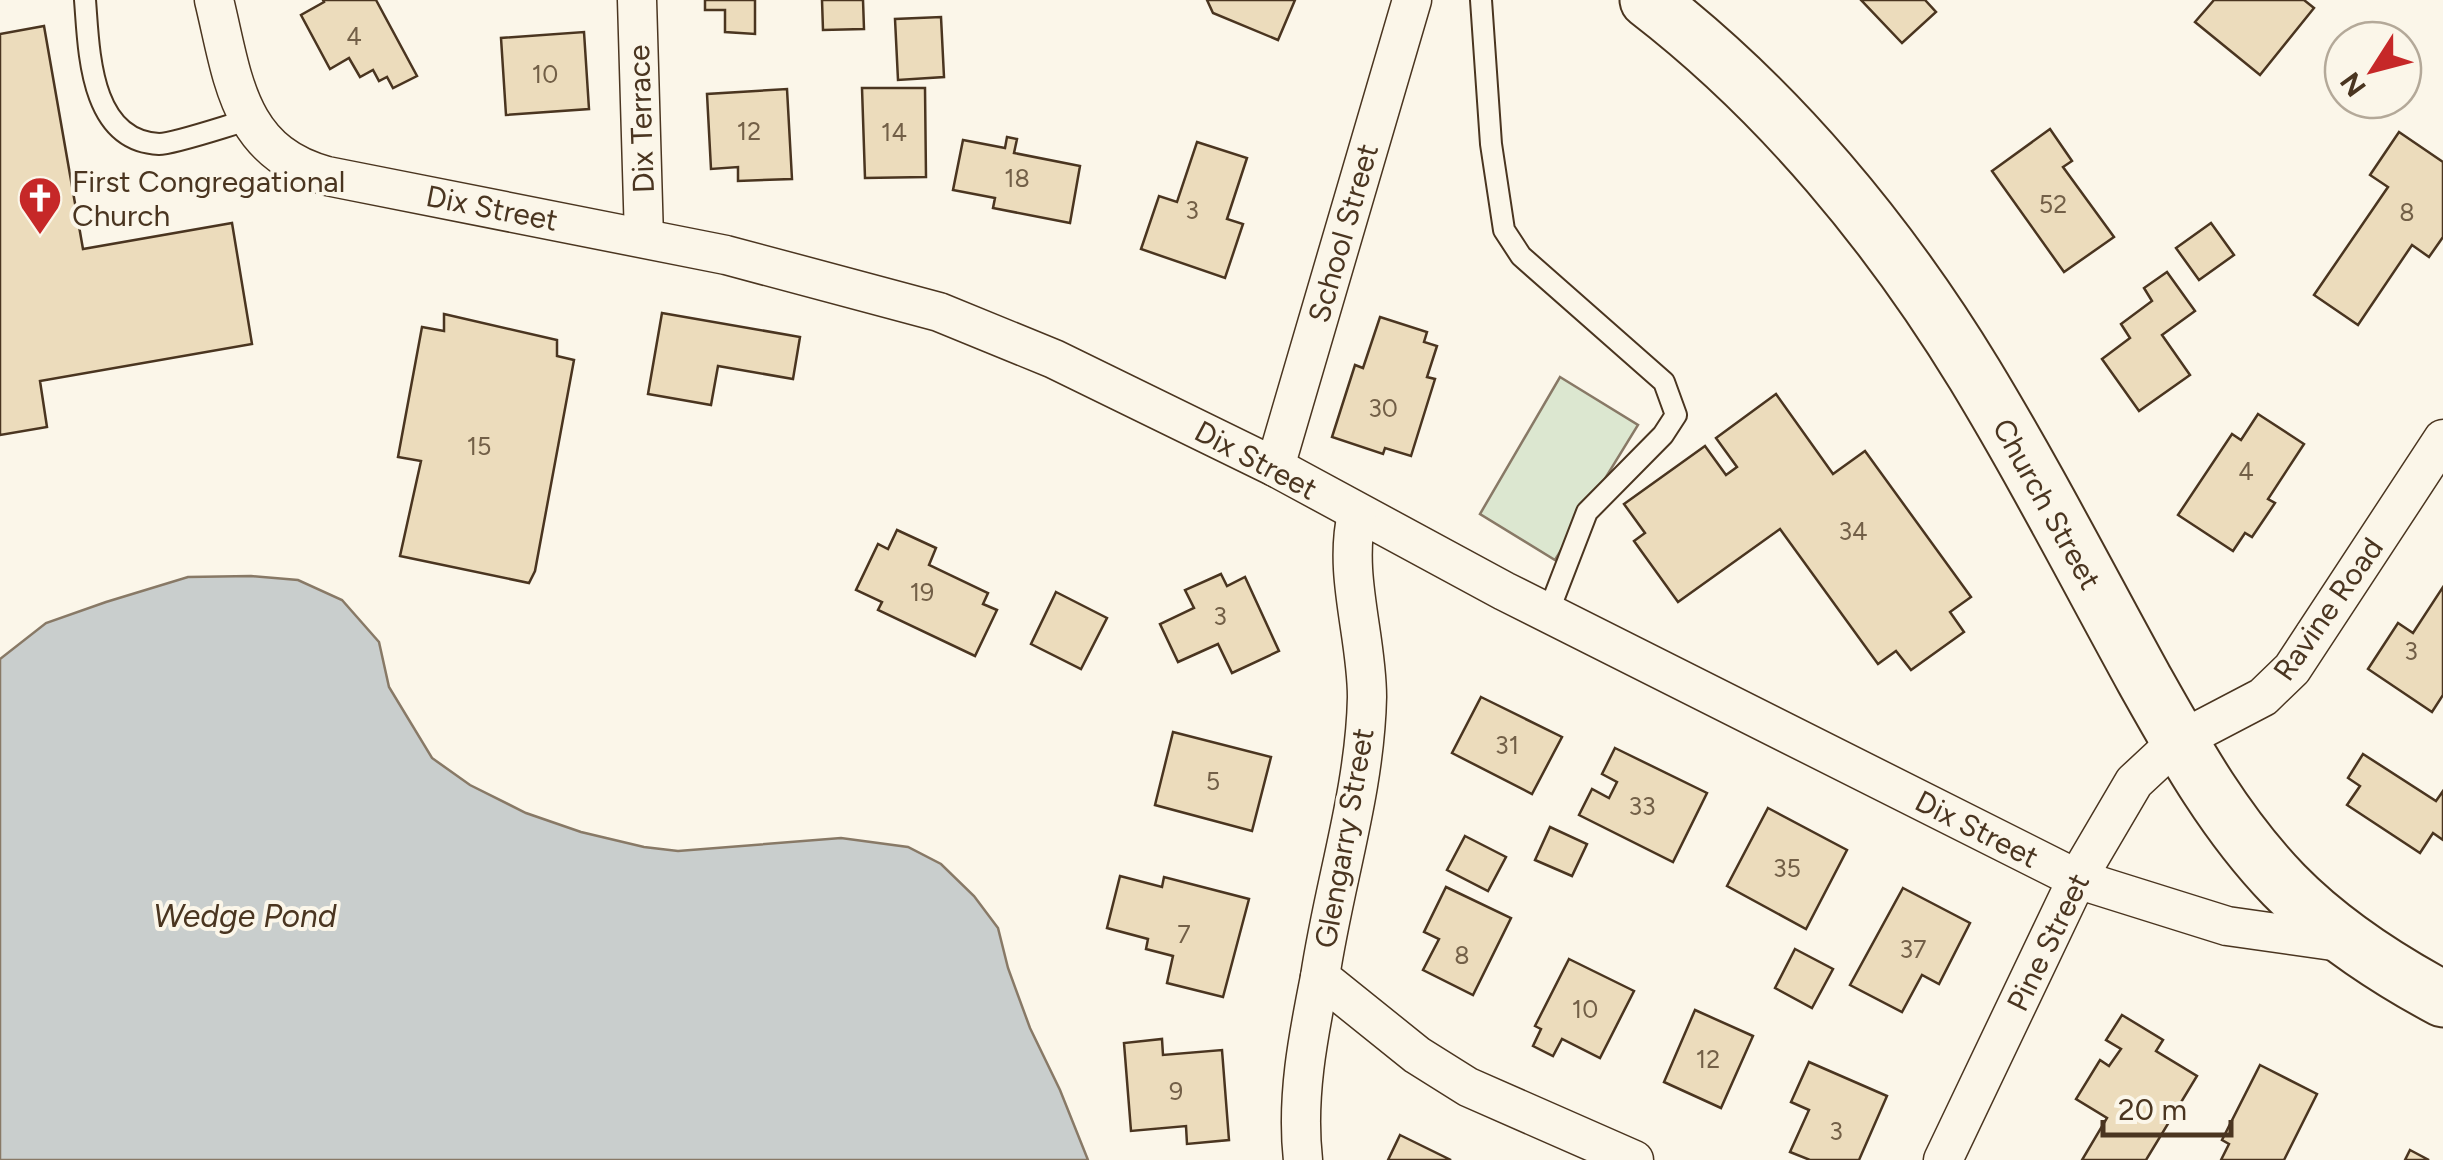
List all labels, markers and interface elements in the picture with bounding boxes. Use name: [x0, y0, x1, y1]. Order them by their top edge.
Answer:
north arrow: [2323, 20, 2423, 120]
house number: 4: [346, 21, 362, 51]
street label: Dix Terrace: [620, 44, 662, 194]
house number: 10: [532, 59, 558, 89]
text: N: [2333, 66, 2373, 103]
house number: 12: [737, 116, 761, 146]
house number: 14: [881, 117, 907, 147]
street label: School Street: [1300, 139, 1386, 327]
place label: First Congregational Church: [72, 163, 345, 234]
house number: 18: [1004, 163, 1030, 193]
church icon: First Congregational Church: [17, 175, 63, 236]
street label: Dix Street: [423, 177, 561, 239]
house number: 52: [2039, 189, 2067, 219]
house number: 3: [1185, 195, 1199, 225]
house number: 8: [2399, 197, 2415, 227]
house number: 30: [1368, 393, 1398, 423]
street label: Dix Street: [1188, 412, 1324, 508]
street label: Church Street: [1985, 412, 2109, 596]
house number: 15: [467, 431, 491, 461]
house number: 4: [2238, 456, 2254, 486]
house number: 34: [1838, 516, 1868, 546]
street label: Ravine Road: [2265, 530, 2391, 688]
house number: 19: [910, 577, 934, 607]
house number: 3: [1213, 601, 1227, 631]
house number: 3: [2404, 636, 2418, 666]
street label: Glengarry Street: [1306, 725, 1382, 951]
house number: 31: [1495, 730, 1519, 760]
house number: 5: [1206, 766, 1220, 796]
street label: Dix Street: [1909, 782, 2045, 876]
house number: 33: [1628, 791, 1656, 821]
house number: 35: [1773, 853, 1801, 883]
street label: Pine Street: [1999, 867, 2097, 1017]
water label: Wedge Pond: [153, 897, 337, 935]
house number: 7: [1177, 919, 1191, 949]
house number: 37: [1899, 934, 1927, 964]
house number: 8: [1454, 940, 1470, 970]
house number: 10: [1572, 994, 1598, 1024]
house number: 12: [1696, 1044, 1720, 1074]
scale bar: [2103, 1075, 2230, 1137]
house number: 9: [1169, 1076, 1183, 1106]
text: 20 m: [2118, 1091, 2187, 1128]
house number: 3: [1829, 1116, 1843, 1146]

